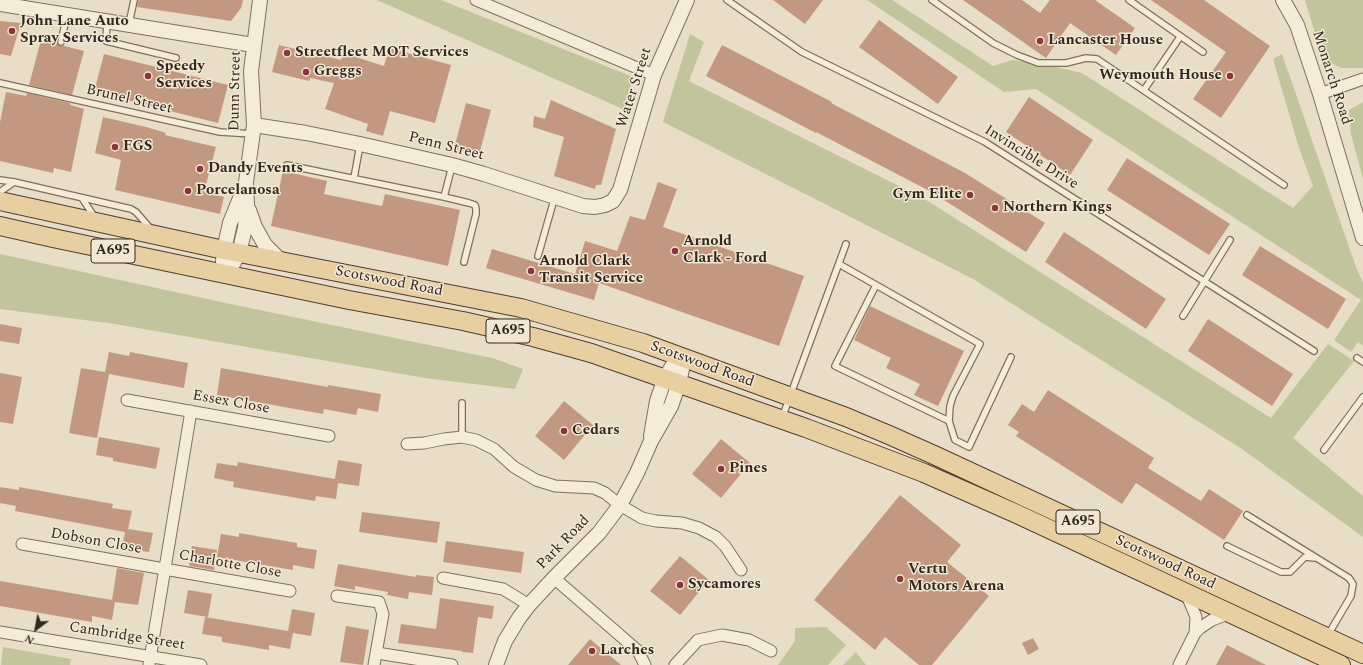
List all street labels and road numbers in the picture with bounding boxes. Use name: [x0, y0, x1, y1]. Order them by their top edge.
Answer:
street label: Monarch Road: [1307, 29, 1355, 127]
street label: Water Street: [614, 46, 656, 130]
street label: Dunn Street: [226, 51, 246, 131]
street label: Brunel Street: [84, 81, 174, 119]
street label: Invincible Drive: [981, 122, 1081, 194]
street label: Penn Street: [406, 129, 486, 165]
road number: A695: [91, 239, 135, 263]
street label: Scotswood Road: [334, 263, 444, 301]
road number: A695: [486, 319, 530, 343]
street label: Scotswood Road: [648, 338, 756, 392]
street label: Essex Close: [191, 387, 271, 419]
road number: A695: [1056, 510, 1100, 534]
street label: Park Road: [534, 512, 594, 574]
street label: Dobson Close: [49, 525, 143, 559]
street label: Scotswood Road: [1112, 532, 1218, 594]
street label: Charlotte Close: [177, 547, 283, 583]
street label: Cambridge Street: [68, 619, 186, 655]

